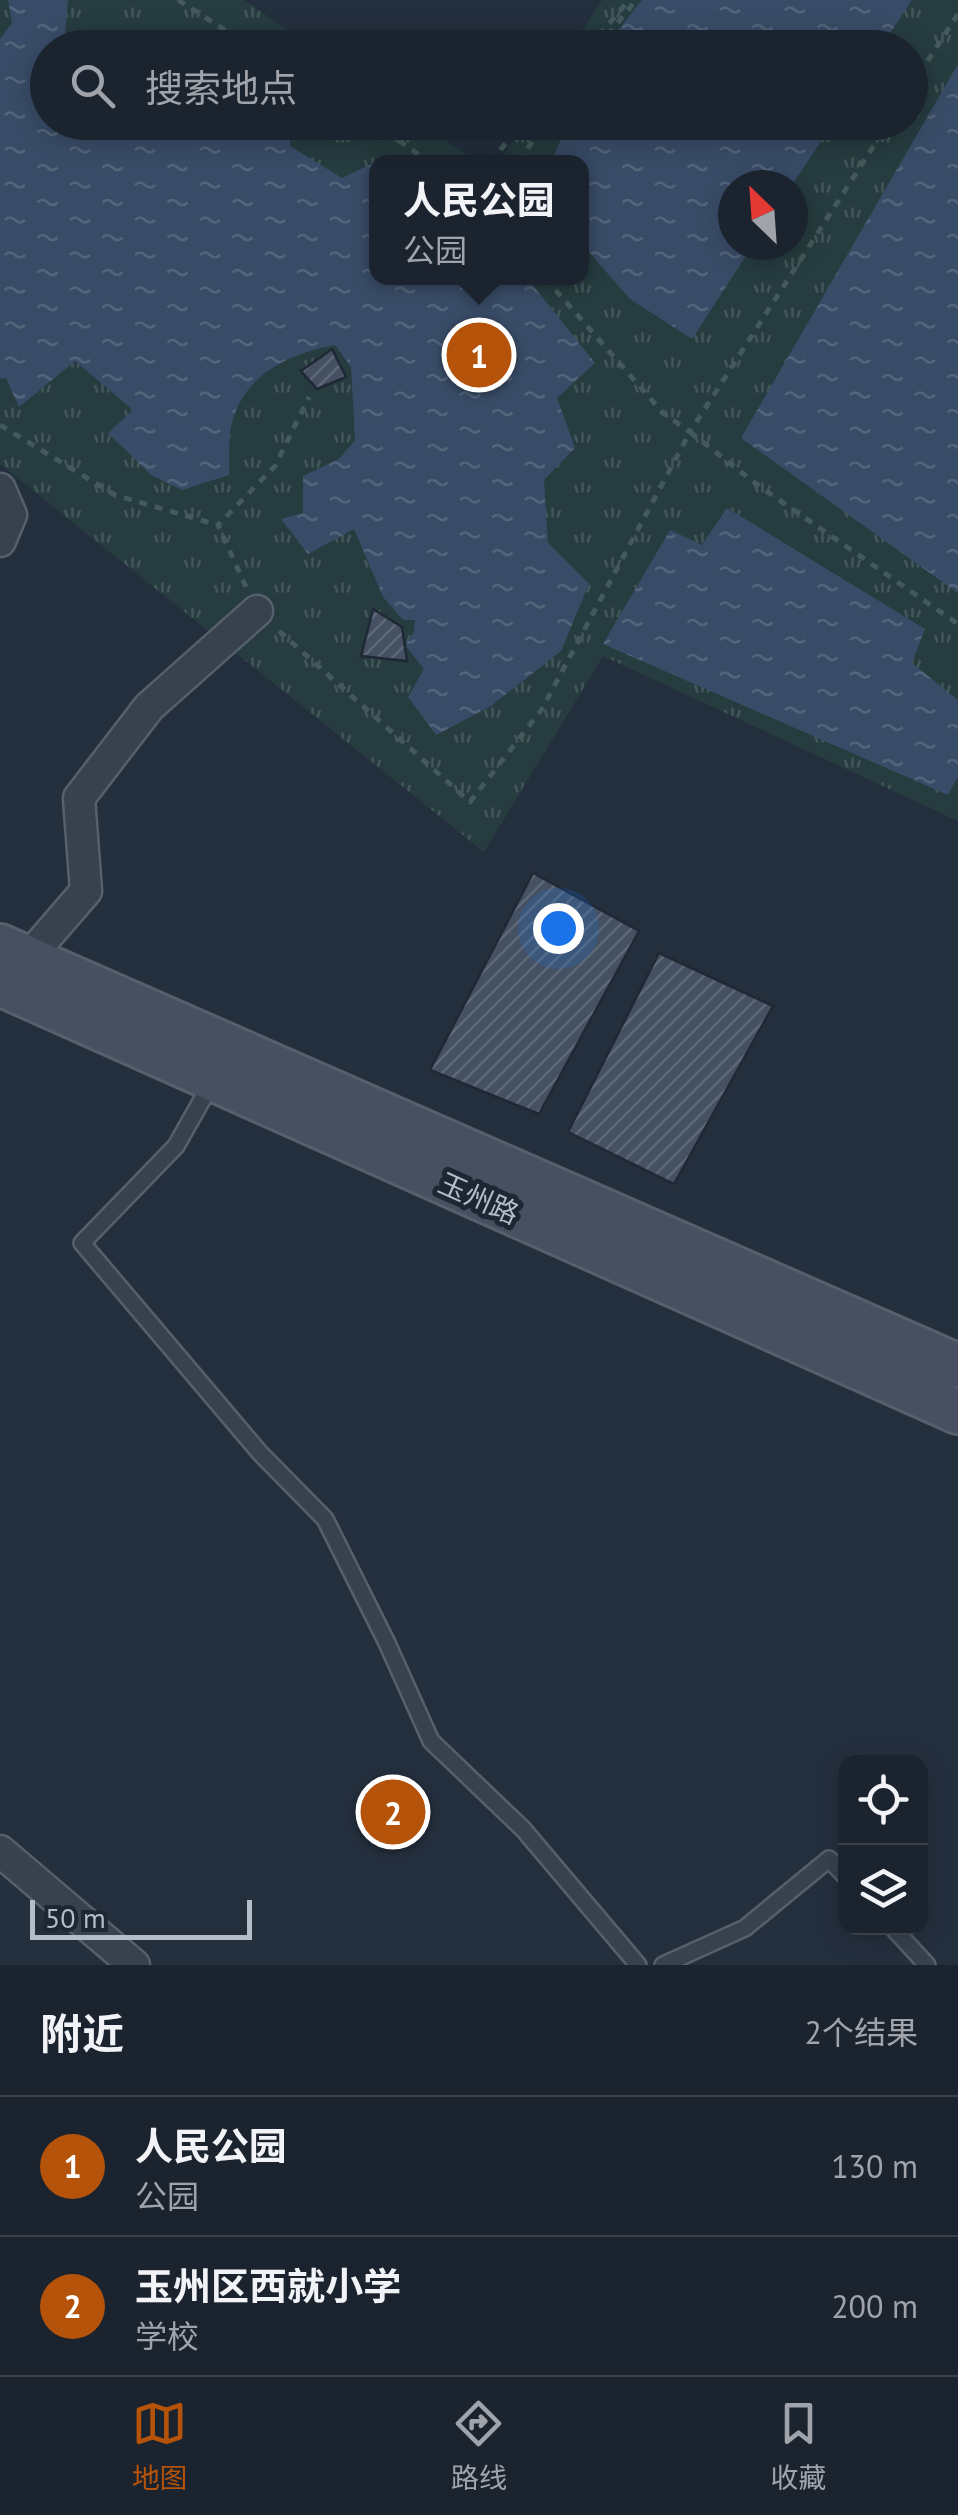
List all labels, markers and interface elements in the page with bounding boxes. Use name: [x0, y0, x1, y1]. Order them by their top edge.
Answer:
search box: [30, 30, 928, 140]
icon: search: [65, 58, 120, 113]
text: 搜索地点: [145, 63, 297, 112]
popup: [369, 155, 589, 285]
north arrow: [718, 170, 808, 260]
text: 人民公园: [403, 175, 555, 224]
text: 公园: [403, 229, 467, 271]
pin: 1: [446, 318, 512, 392]
your location: [533, 903, 584, 954]
street label: 玉州路: [433, 1164, 525, 1232]
map controls: [838, 1755, 928, 1935]
button: locate: [838, 1755, 928, 1845]
pin: 2: [360, 1774, 426, 1850]
button: layers: [838, 1845, 928, 1935]
scale bar: [30, 1895, 252, 1940]
text: 50 m: [45, 1899, 106, 1936]
text: 附近: [40, 2006, 124, 2061]
text: 2个结果: [805, 2011, 918, 2053]
text: 人民公园: [135, 2121, 287, 2170]
text: 1: [63, 2145, 82, 2187]
text: 130 m: [831, 2145, 918, 2187]
text: 公园: [135, 2175, 199, 2217]
text: 玉州区西就小学: [135, 2261, 401, 2310]
text: 2: [63, 2285, 82, 2327]
text: 200 m: [831, 2285, 918, 2327]
text: 学校: [135, 2315, 199, 2357]
tab: 地图: [132, 2396, 188, 2496]
tab: 路线: [451, 2396, 507, 2496]
tab: 收藏: [770, 2396, 826, 2496]

